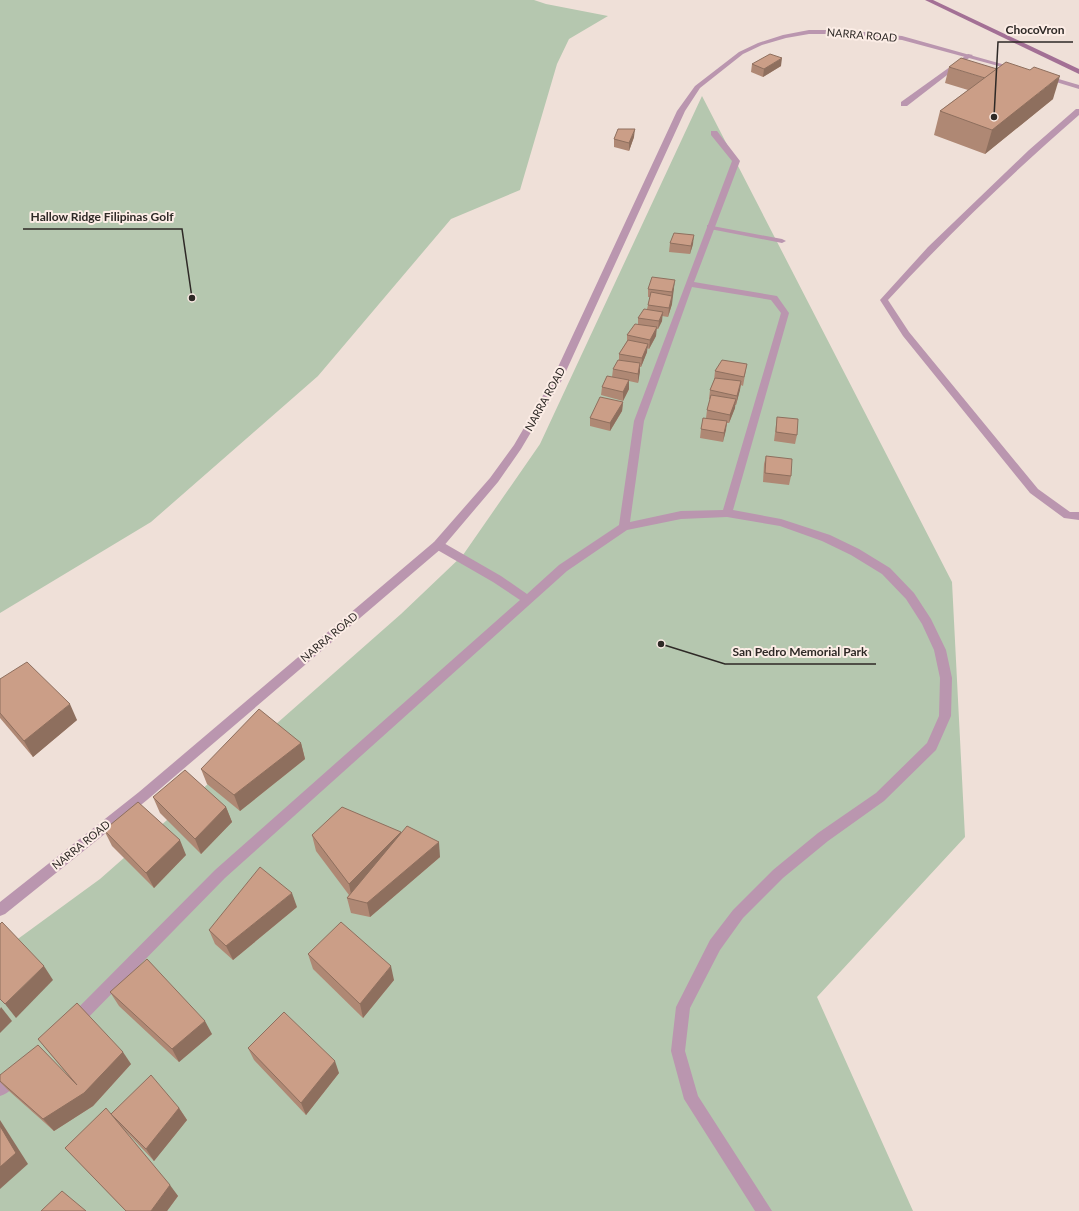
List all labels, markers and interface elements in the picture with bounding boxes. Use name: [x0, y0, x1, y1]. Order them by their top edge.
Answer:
callout: ChocoVron: [998, 18, 1073, 42]
text: ChocoVron: [1006, 22, 1065, 37]
street label: NARRA ROAD: [826, 25, 898, 44]
callout: Hallow Ridge Filipinas Golf: [23, 205, 182, 229]
text: Hallow Ridge Filipinas Golf: [31, 209, 174, 224]
street label: NARRA ROAD: [522, 365, 567, 433]
street label: NARRA ROAD: [297, 609, 360, 664]
callout: San Pedro Memorial Park: [725, 640, 876, 664]
text: San Pedro Memorial Park: [733, 644, 868, 659]
street label: NARRA ROAD: [49, 817, 112, 872]

